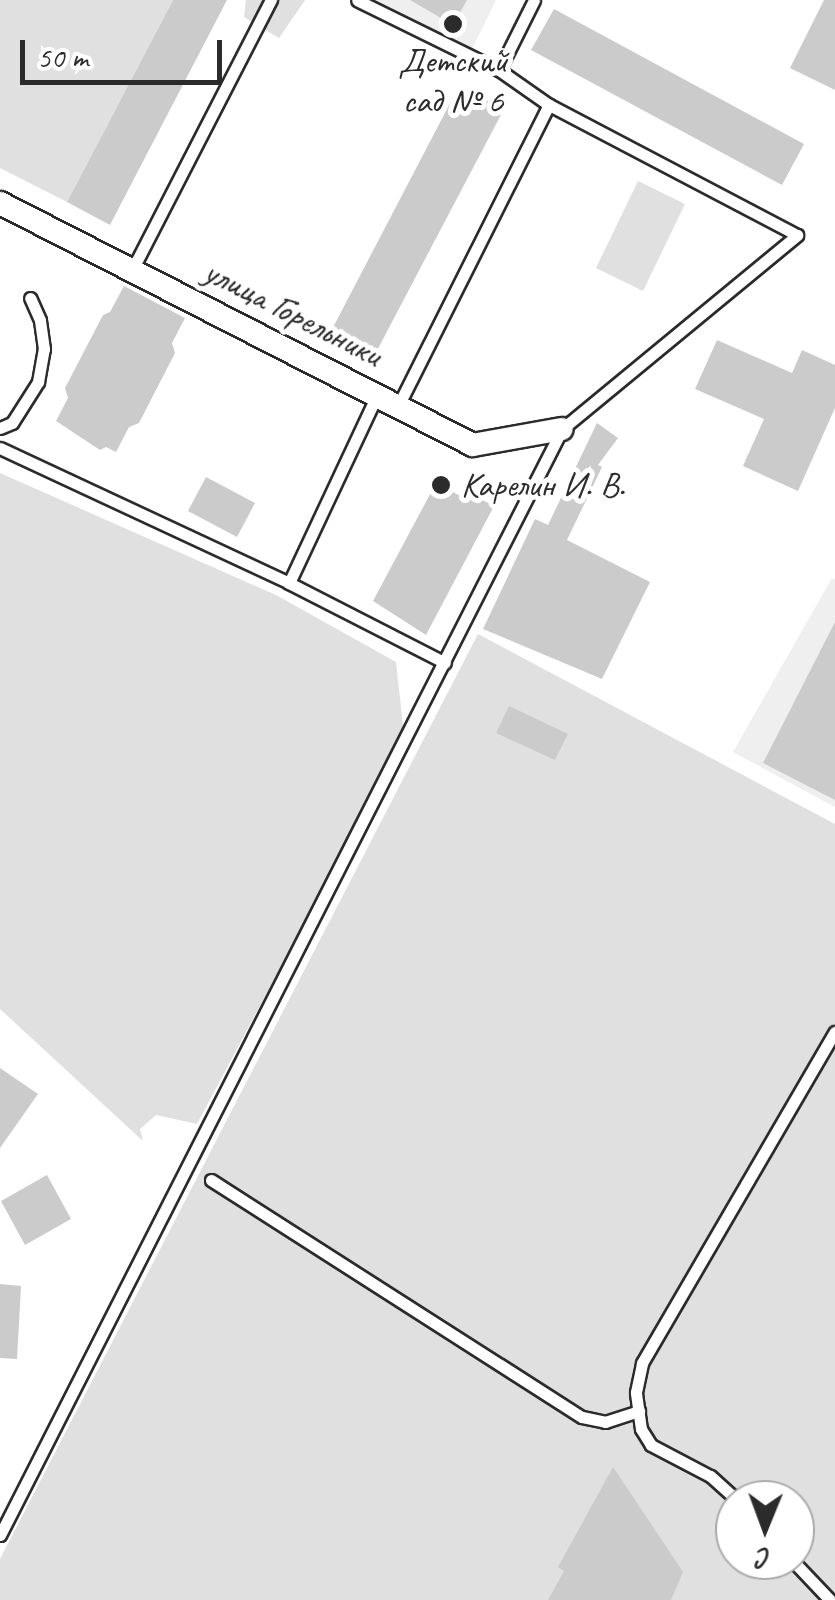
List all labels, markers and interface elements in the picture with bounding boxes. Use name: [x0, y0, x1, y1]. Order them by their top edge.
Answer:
marker: Детский сад № 6: [442, 13, 464, 35]
scale bar: [25, 20, 228, 82]
text: 50 m: [37, 38, 88, 76]
place label: Детский сад № 6: [398, 40, 508, 122]
street label: улица Горельники: [197, 250, 389, 376]
place label: Карелин И. В.: [461, 464, 625, 506]
marker: Карелин И. В.: [430, 474, 452, 496]
north arrow: [715, 1480, 815, 1580]
text: С: [757, 1541, 772, 1576]

